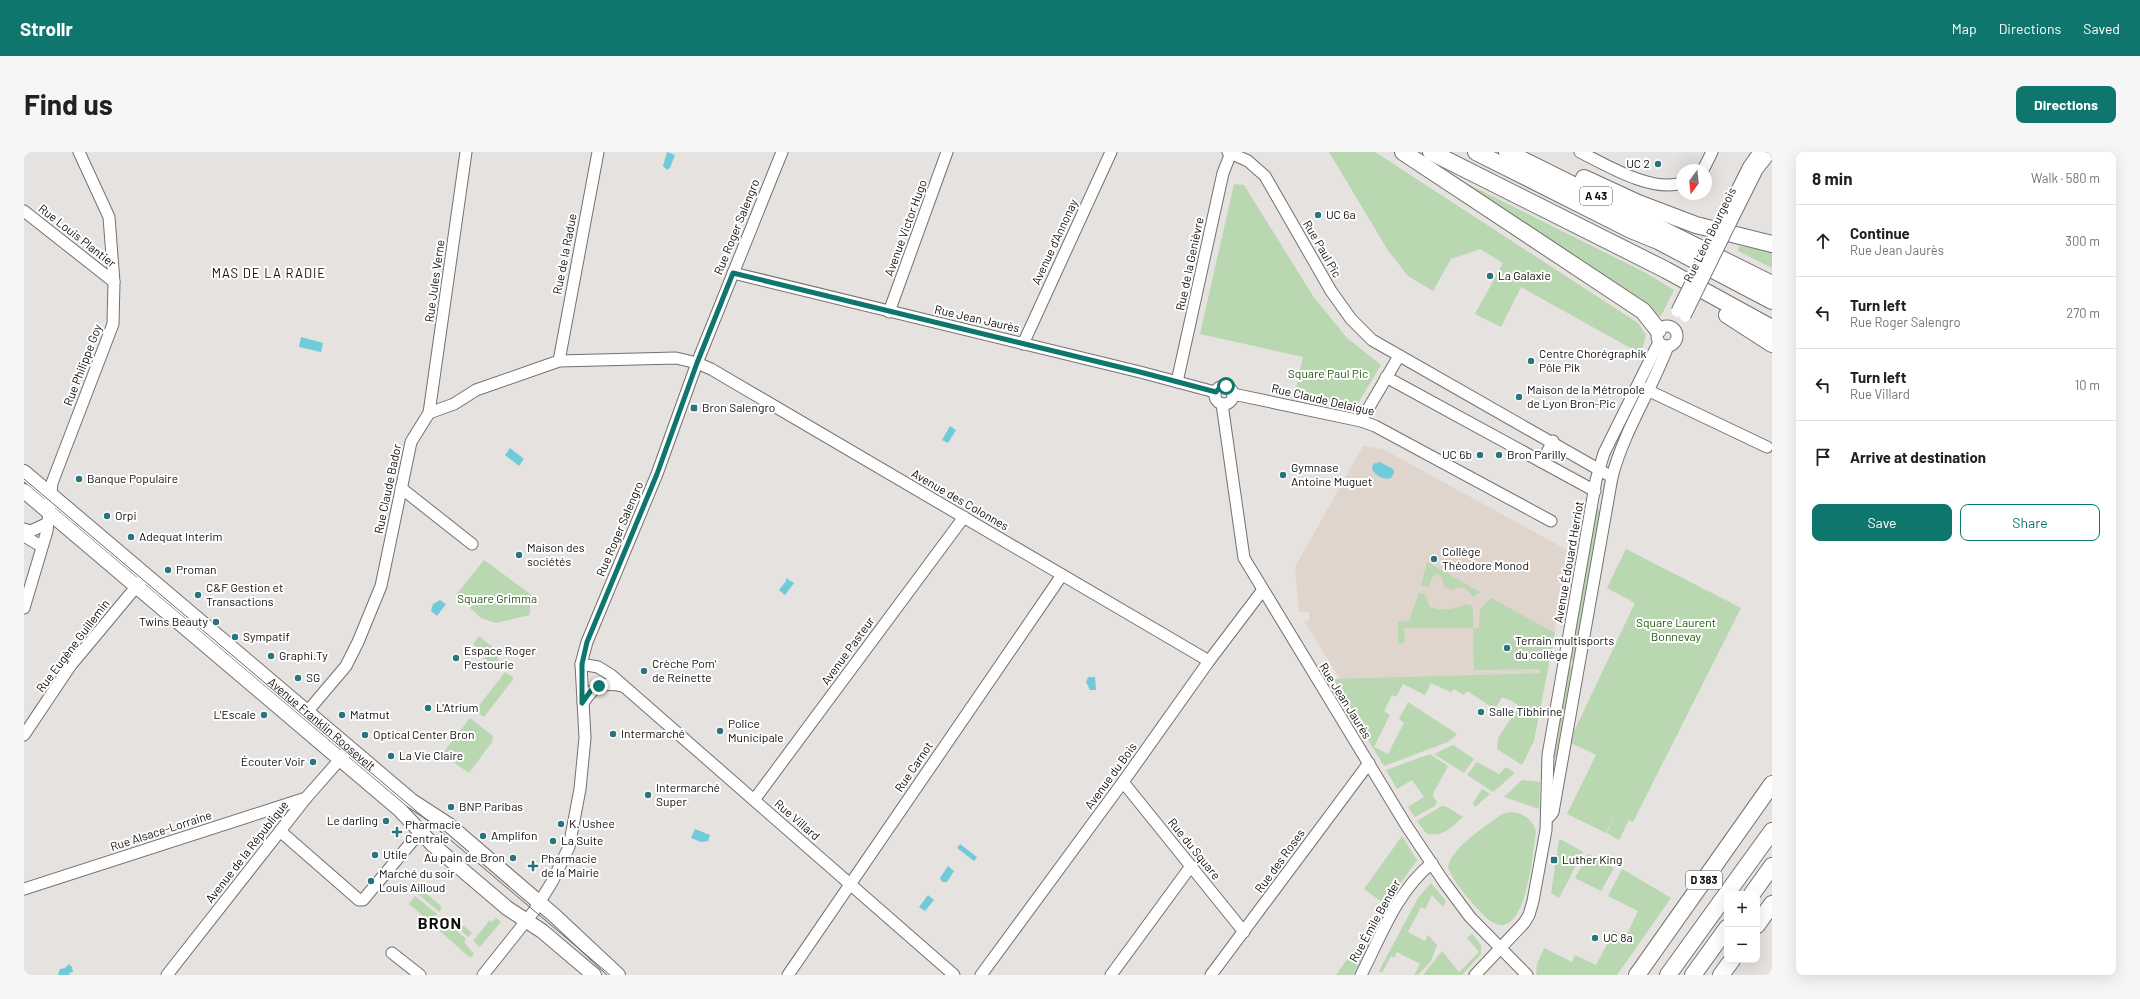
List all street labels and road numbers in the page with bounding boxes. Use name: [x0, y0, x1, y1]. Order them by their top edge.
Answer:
street label: Rue Roger Salengro: [710, 177, 762, 277]
street label: Avenue Victor Hugo: [881, 178, 929, 278]
street label: Rue Léon Bourgeois: [1680, 185, 1738, 284]
road number: A 43: [1580, 187, 1612, 205]
street label: Avenue d'Annonay: [1028, 196, 1080, 287]
street label: Rue Louis Plantier: [36, 201, 120, 270]
street label: Rue de la Radue: [549, 212, 579, 295]
street label: Rue de la Genièvre: [1172, 216, 1206, 312]
street label: Rue Paul Pic: [1301, 217, 1345, 280]
street label: Rue Jules Verne: [421, 239, 447, 323]
street label: Rue Jean Jaurès: [933, 301, 1021, 335]
street label: Rue Philippe Goy: [60, 321, 104, 407]
street label: Rue Claude Delaigue: [1270, 380, 1376, 418]
street label: Rue Claude Bador: [371, 442, 404, 535]
street label: Avenue des Colonnes: [910, 466, 1012, 533]
street label: Rue Roger Salengro: [593, 479, 645, 578]
street label: Avenue Édouard Herriot: [1550, 500, 1586, 624]
street label: Rue Eugène Guillemin: [33, 596, 112, 695]
street label: Avenue Pasteur: [818, 613, 877, 687]
street label: Rue Jean Jaurès: [1317, 660, 1375, 741]
street label: Avenue Franklin Roosevelt: [266, 674, 379, 773]
street label: Rue Carnot: [891, 739, 935, 794]
street label: Avenue du Bois: [1081, 739, 1139, 811]
street label: Rue Villard: [772, 796, 823, 843]
street label: Avenue de la République: [202, 798, 290, 905]
street label: Rue Alsace-Lorraine: [108, 807, 213, 853]
street label: Rue du Square: [1166, 815, 1224, 882]
street label: Rue des Roses: [1251, 826, 1307, 895]
road number: D 383: [1686, 871, 1722, 889]
street label: Rue Émile Bender: [1346, 876, 1403, 964]

